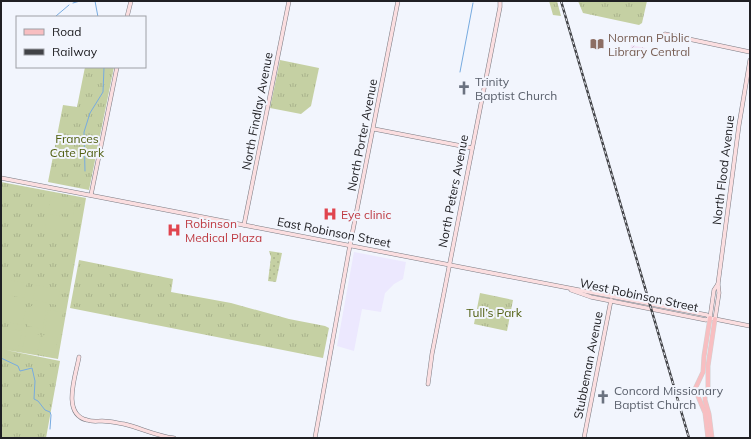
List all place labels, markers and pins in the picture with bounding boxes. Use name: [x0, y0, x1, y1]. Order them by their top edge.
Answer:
place label: Norman Public Library Central: [608, 30, 690, 59]
library icon: Norman Public Library Central: [589, 36, 605, 52]
place label: Trinity Baptist Church: [475, 74, 557, 103]
church icon: Trinity Baptist Church: [456, 80, 472, 96]
hospital icon: Eye clinic: [322, 206, 338, 222]
place label: Eye clinic: [341, 207, 391, 222]
place label: Robinson Medical Plaza: [185, 216, 262, 245]
hospital icon: Robinson Medical Plaza: [166, 222, 182, 238]
place label: Concord Missionary Baptist Church: [614, 383, 724, 412]
church icon: Concord Missionary Baptist Church: [595, 389, 611, 405]

